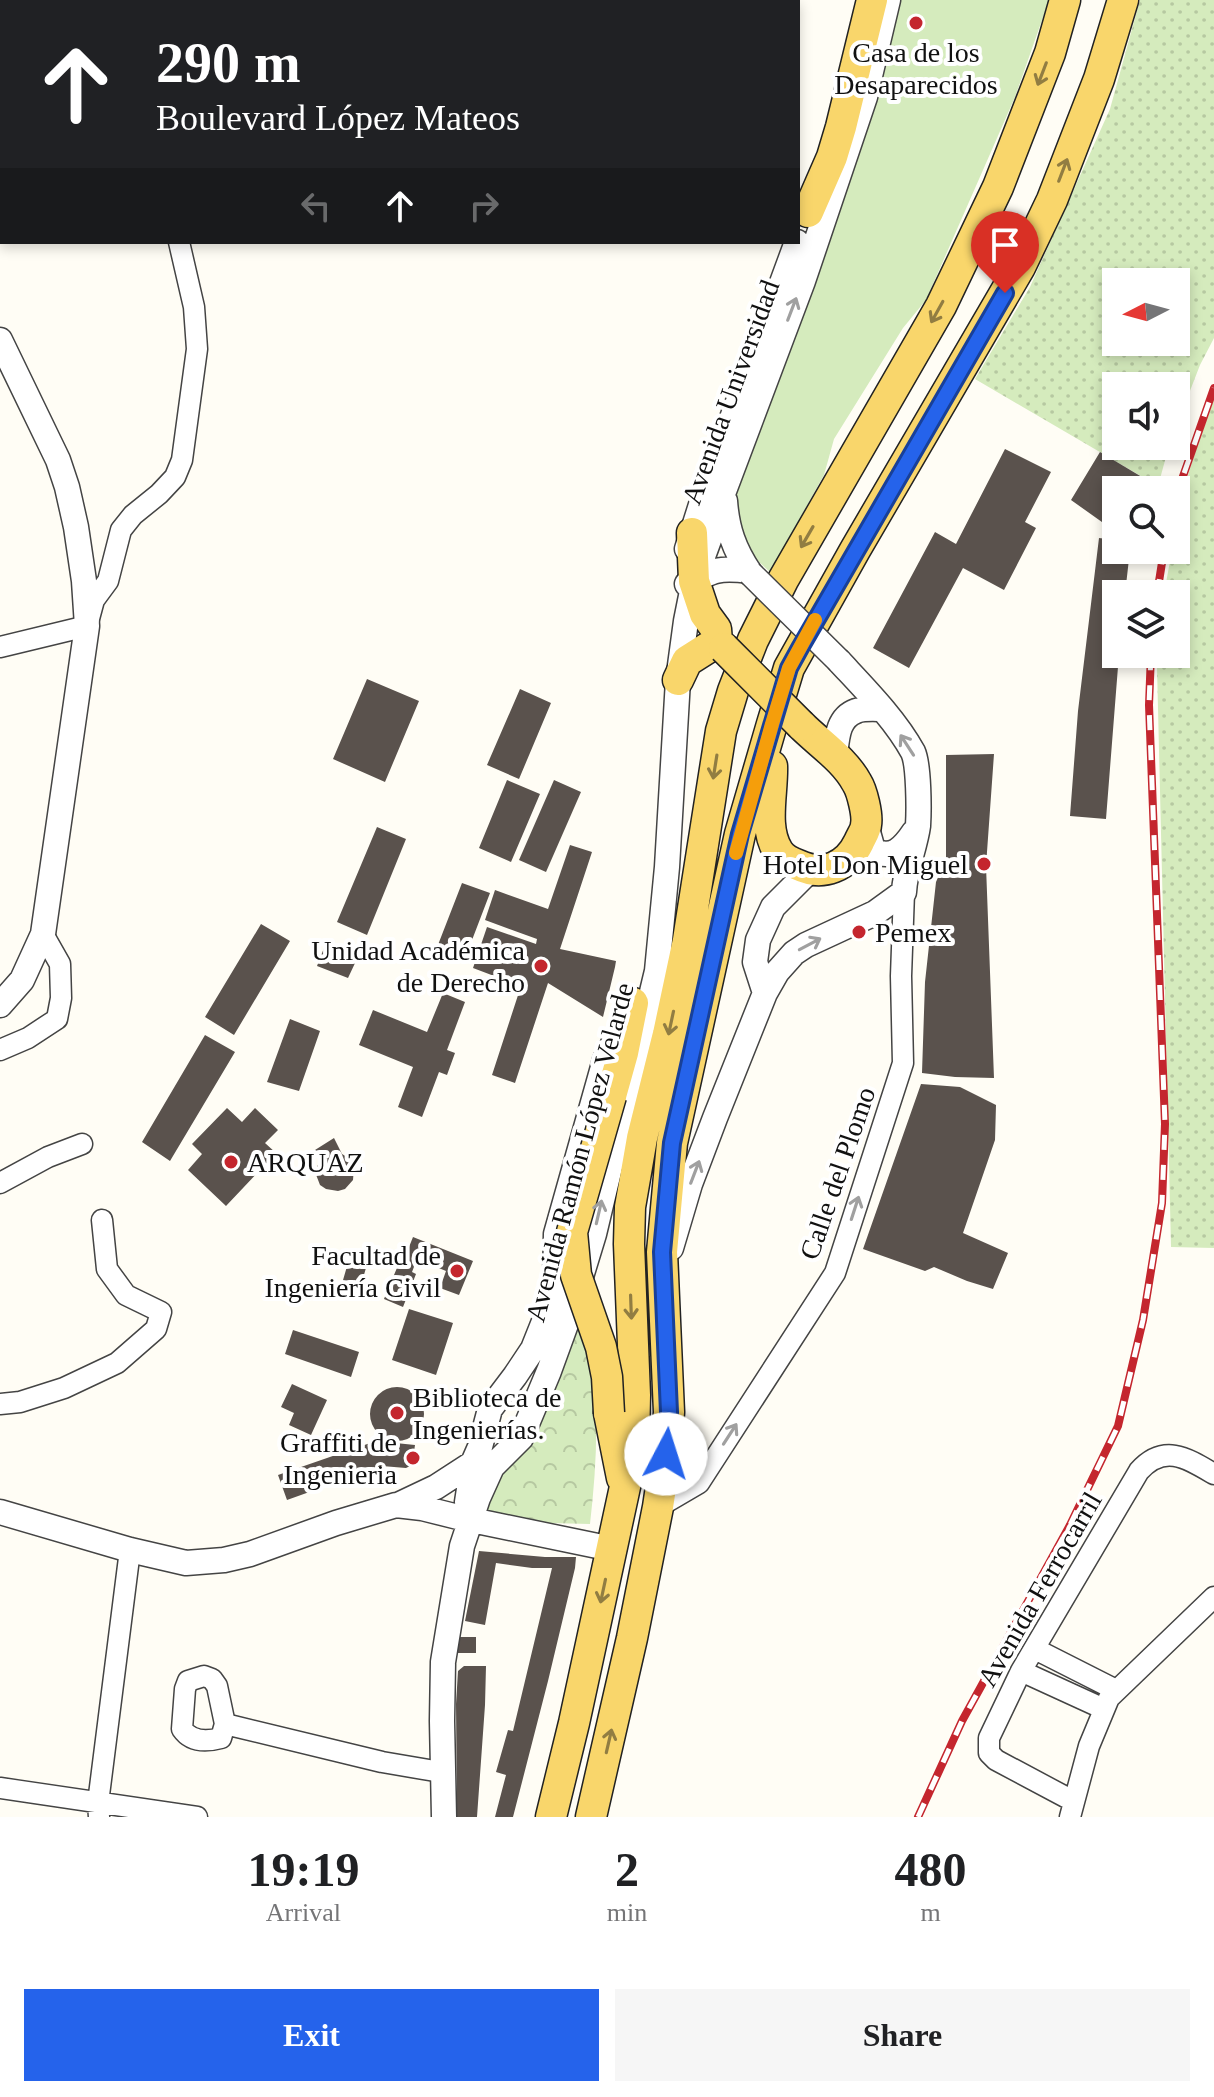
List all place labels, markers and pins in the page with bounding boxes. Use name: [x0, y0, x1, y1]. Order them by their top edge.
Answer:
marker: Casa de los Desaparecidos: [907, 14, 925, 32]
place label: Casa de los Desaparecidos: [834, 37, 998, 100]
pin: [971, 211, 1039, 293]
place label: Hotel Don Miguel: [763, 849, 968, 880]
marker: Hotel Don Miguel: [975, 855, 993, 873]
place label: Pemex: [875, 917, 951, 948]
marker: Pemex: [850, 923, 868, 941]
place label: Unidad Académica de Derecho: [311, 935, 526, 998]
marker: Unidad Académica de Derecho: [532, 957, 550, 975]
place label: ARQUAZ: [247, 1147, 364, 1178]
marker: ARQUAZ: [222, 1153, 240, 1171]
place label: Facultad de Ingeniería Civil: [264, 1240, 441, 1303]
marker: Facultad de Ingeniería Civil: [448, 1262, 466, 1280]
place label: Biblioteca de Ingenierías.: [413, 1382, 562, 1445]
marker: Biblioteca de Ingenierías.: [388, 1404, 406, 1422]
place label: Graffiti de Ingenieria: [280, 1427, 398, 1490]
marker: Graffiti de Ingenieria: [404, 1449, 422, 1467]

